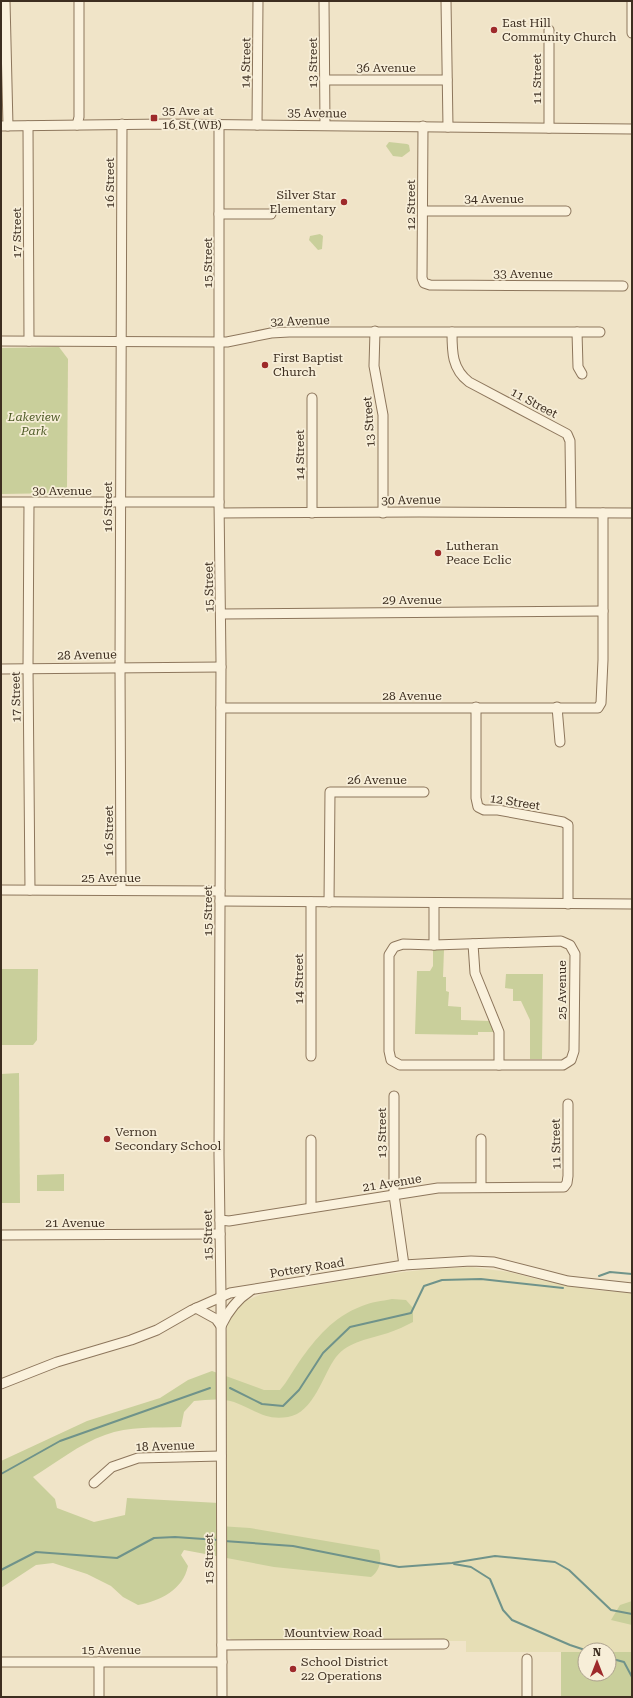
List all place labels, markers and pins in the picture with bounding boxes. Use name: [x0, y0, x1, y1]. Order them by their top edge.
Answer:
place label: East Hill Community Church: [502, 16, 617, 44]
marker: East Hill Community Church: [489, 25, 499, 35]
place label: 35 Ave at 16 St (WB): [162, 104, 222, 132]
marker: 35 Ave at 16 St (WB): [149, 113, 159, 123]
place label: Silver Star Elementary: [270, 188, 337, 216]
marker: Silver Star Elementary: [339, 197, 349, 207]
place label: First Baptist Church: [273, 351, 344, 379]
marker: First Baptist Church: [260, 360, 270, 370]
place label: Lutheran Peace Eclic: [446, 539, 512, 567]
marker: Lutheran Peace Eclic: [433, 548, 443, 558]
place label: Vernon Secondary School: [115, 1125, 221, 1153]
marker: Vernon Secondary School: [102, 1134, 112, 1144]
place label: School District 22 Operations: [301, 1655, 388, 1683]
marker: School District 22 Operations: [288, 1664, 298, 1674]

